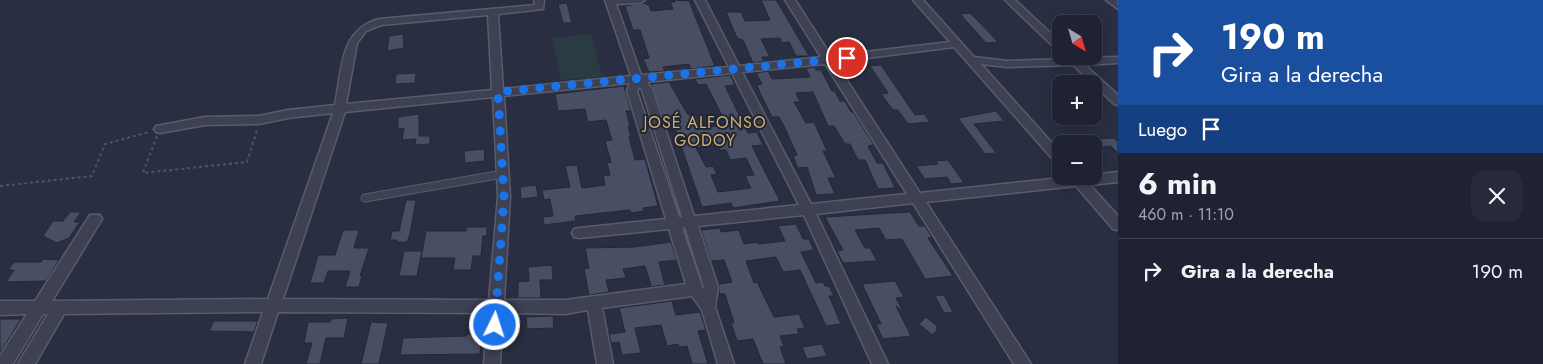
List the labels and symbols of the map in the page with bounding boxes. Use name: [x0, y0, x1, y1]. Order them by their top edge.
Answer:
north arrow: [1052, 15, 1102, 65]
pin: [826, 37, 868, 79]
district label: JOSÉ ALFONSO GODOY: [641, 111, 767, 152]
position arrow: [468, 298, 520, 350]

